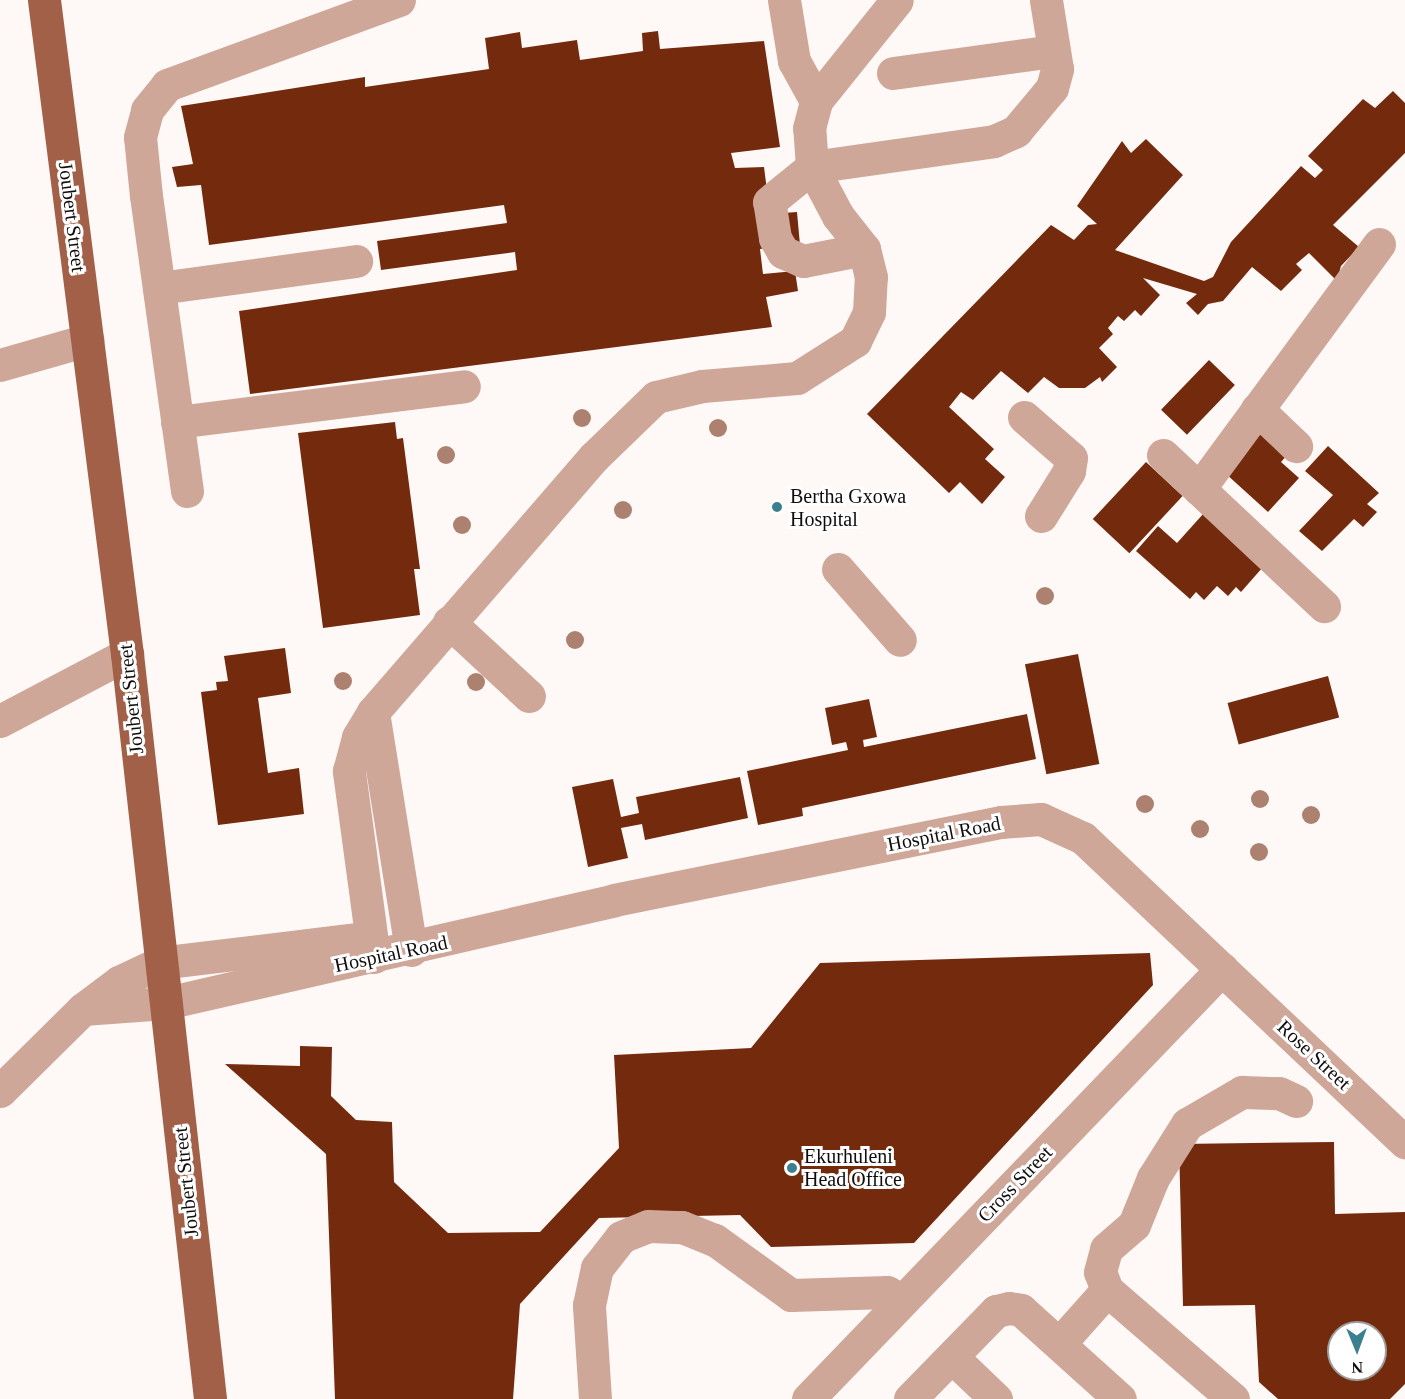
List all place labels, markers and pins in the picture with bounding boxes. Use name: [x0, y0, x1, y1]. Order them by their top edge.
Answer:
place label: Bertha Gxowa Hospital: [790, 484, 906, 531]
marker: Bertha Gxowa Hospital: [768, 498, 786, 516]
place label: Ekurhuleni Head Office: [804, 1144, 902, 1191]
marker: Ekurhuleni Head Office: [785, 1161, 799, 1175]

